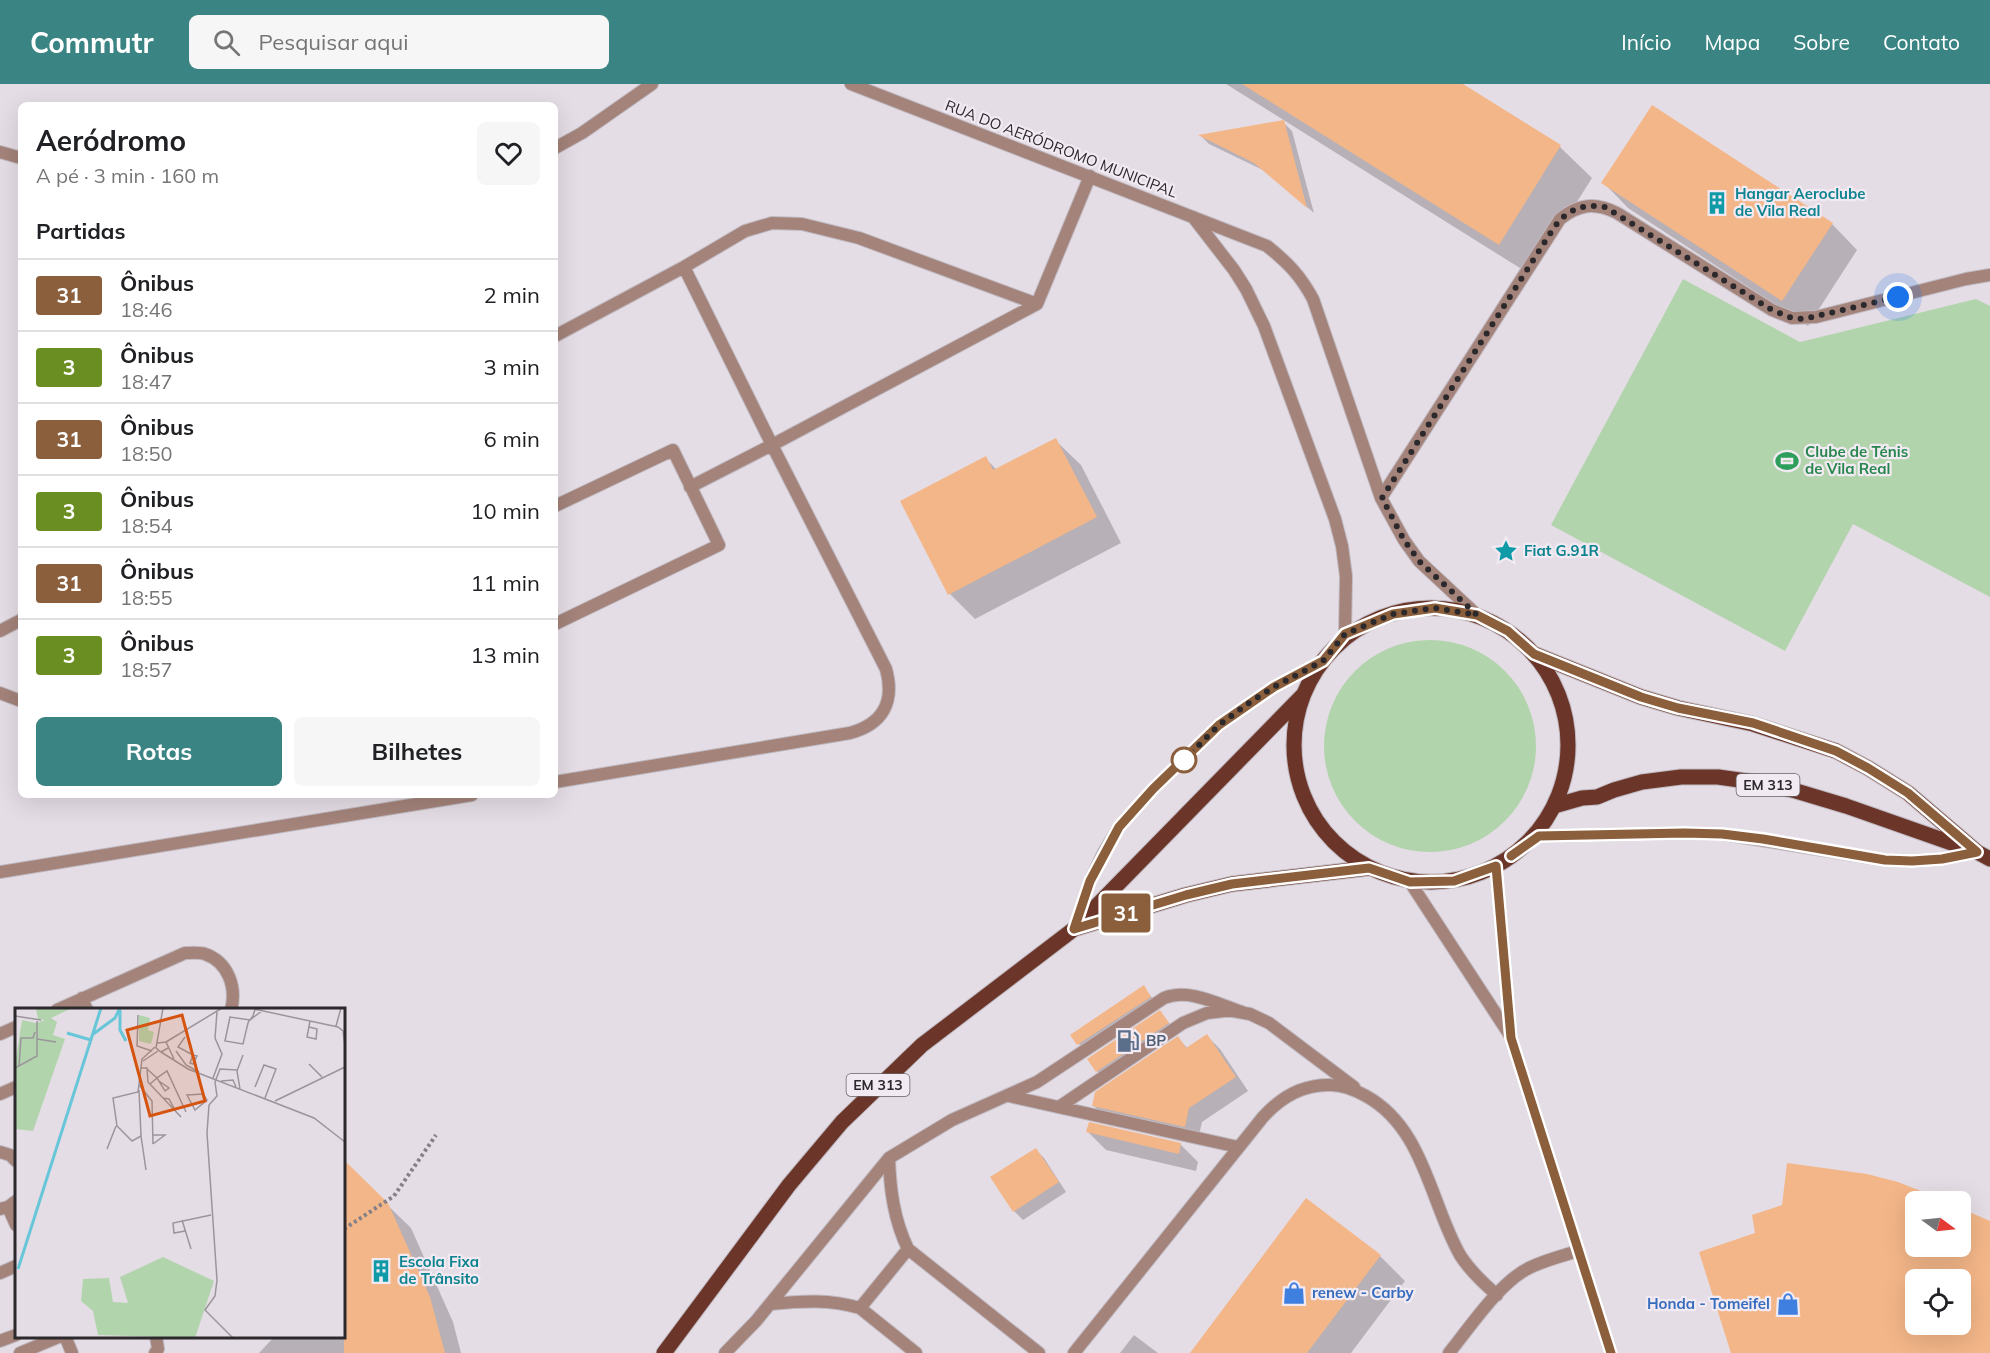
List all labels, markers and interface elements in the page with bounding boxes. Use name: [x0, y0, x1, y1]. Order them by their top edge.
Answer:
search box: [189, 15, 609, 69]
text: Commutr: [30, 25, 153, 60]
icon: search: [210, 26, 243, 59]
text: Pesquisar aqui: [258, 28, 408, 56]
text: Início: [1621, 29, 1671, 55]
text: Mapa: [1704, 29, 1760, 55]
text: Sobre: [1793, 29, 1850, 55]
text: Contato: [1883, 29, 1960, 55]
street label: RUA DO AERÓDROMO MUNICIPAL: [942, 95, 1180, 202]
button: heart: [477, 122, 540, 185]
text: Aeródromo: [36, 123, 186, 158]
text: A pé · 3 min · 160 m: [36, 163, 219, 188]
place label: Hangar Aeroclube de Vila Real: [1735, 184, 1866, 220]
building icon: Hangar Aeroclube de Vila Real: [1704, 190, 1730, 216]
text: Partidas: [36, 217, 125, 245]
text: Ônibus: [120, 269, 194, 297]
text: 2 min: [484, 281, 540, 309]
text: 31: [56, 282, 82, 308]
your location: [1883, 282, 1913, 312]
text: 18:46: [120, 297, 173, 322]
text: Ônibus: [120, 341, 194, 369]
text: 3 min: [484, 353, 540, 381]
text: 3: [63, 354, 75, 380]
text: 18:47: [120, 369, 173, 394]
text: Ônibus: [120, 413, 194, 441]
text: 6 min: [484, 425, 540, 453]
text: 31: [56, 426, 82, 452]
text: 18:50: [120, 441, 173, 466]
place label: Clube de Ténis de Vila Real: [1805, 442, 1908, 478]
sports icon: Clube de Ténis de Vila Real: [1774, 448, 1800, 474]
text: Ônibus: [120, 485, 194, 513]
text: 10 min: [470, 497, 540, 525]
text: 3: [63, 498, 75, 524]
text: 18:54: [120, 513, 173, 538]
place icon: Fiat G.91R: [1493, 538, 1519, 564]
place label: Fiat G.91R: [1524, 541, 1599, 560]
text: Ônibus: [120, 557, 194, 585]
text: 11 min: [470, 569, 540, 597]
text: 31: [56, 570, 82, 596]
text: 18:55: [120, 585, 173, 610]
text: Ônibus: [120, 629, 194, 657]
text: 13 min: [470, 641, 540, 669]
text: 3: [63, 642, 75, 668]
text: 18:57: [120, 657, 173, 682]
button: Rotas: [36, 717, 282, 786]
button: Bilhetes: [294, 717, 540, 786]
unlabelled marker: [1171, 747, 1197, 773]
road number: EM 313: [1736, 774, 1800, 796]
line badge: 31: [1099, 894, 1153, 932]
text: 31: [1113, 900, 1139, 926]
inset map: [15, 1008, 345, 1338]
fuel station icon: BP: [1115, 1028, 1141, 1054]
place label: BP: [1146, 1031, 1166, 1050]
road number: EM 313: [846, 1074, 910, 1096]
north arrow: [1905, 1191, 1971, 1257]
map controls: [1905, 1191, 1971, 1335]
place label: Escola Fixa de Trânsito: [399, 1252, 479, 1288]
building icon: Escola Fixa de Trânsito: [368, 1258, 394, 1284]
button: locate: [1905, 1269, 1971, 1335]
shop icon: renew - Carby: [1281, 1280, 1307, 1306]
place label: renew - Carby: [1312, 1283, 1415, 1302]
shop icon: Honda - Tomeifel: [1775, 1291, 1801, 1317]
place label: Honda - Tomeifel: [1647, 1294, 1770, 1313]

